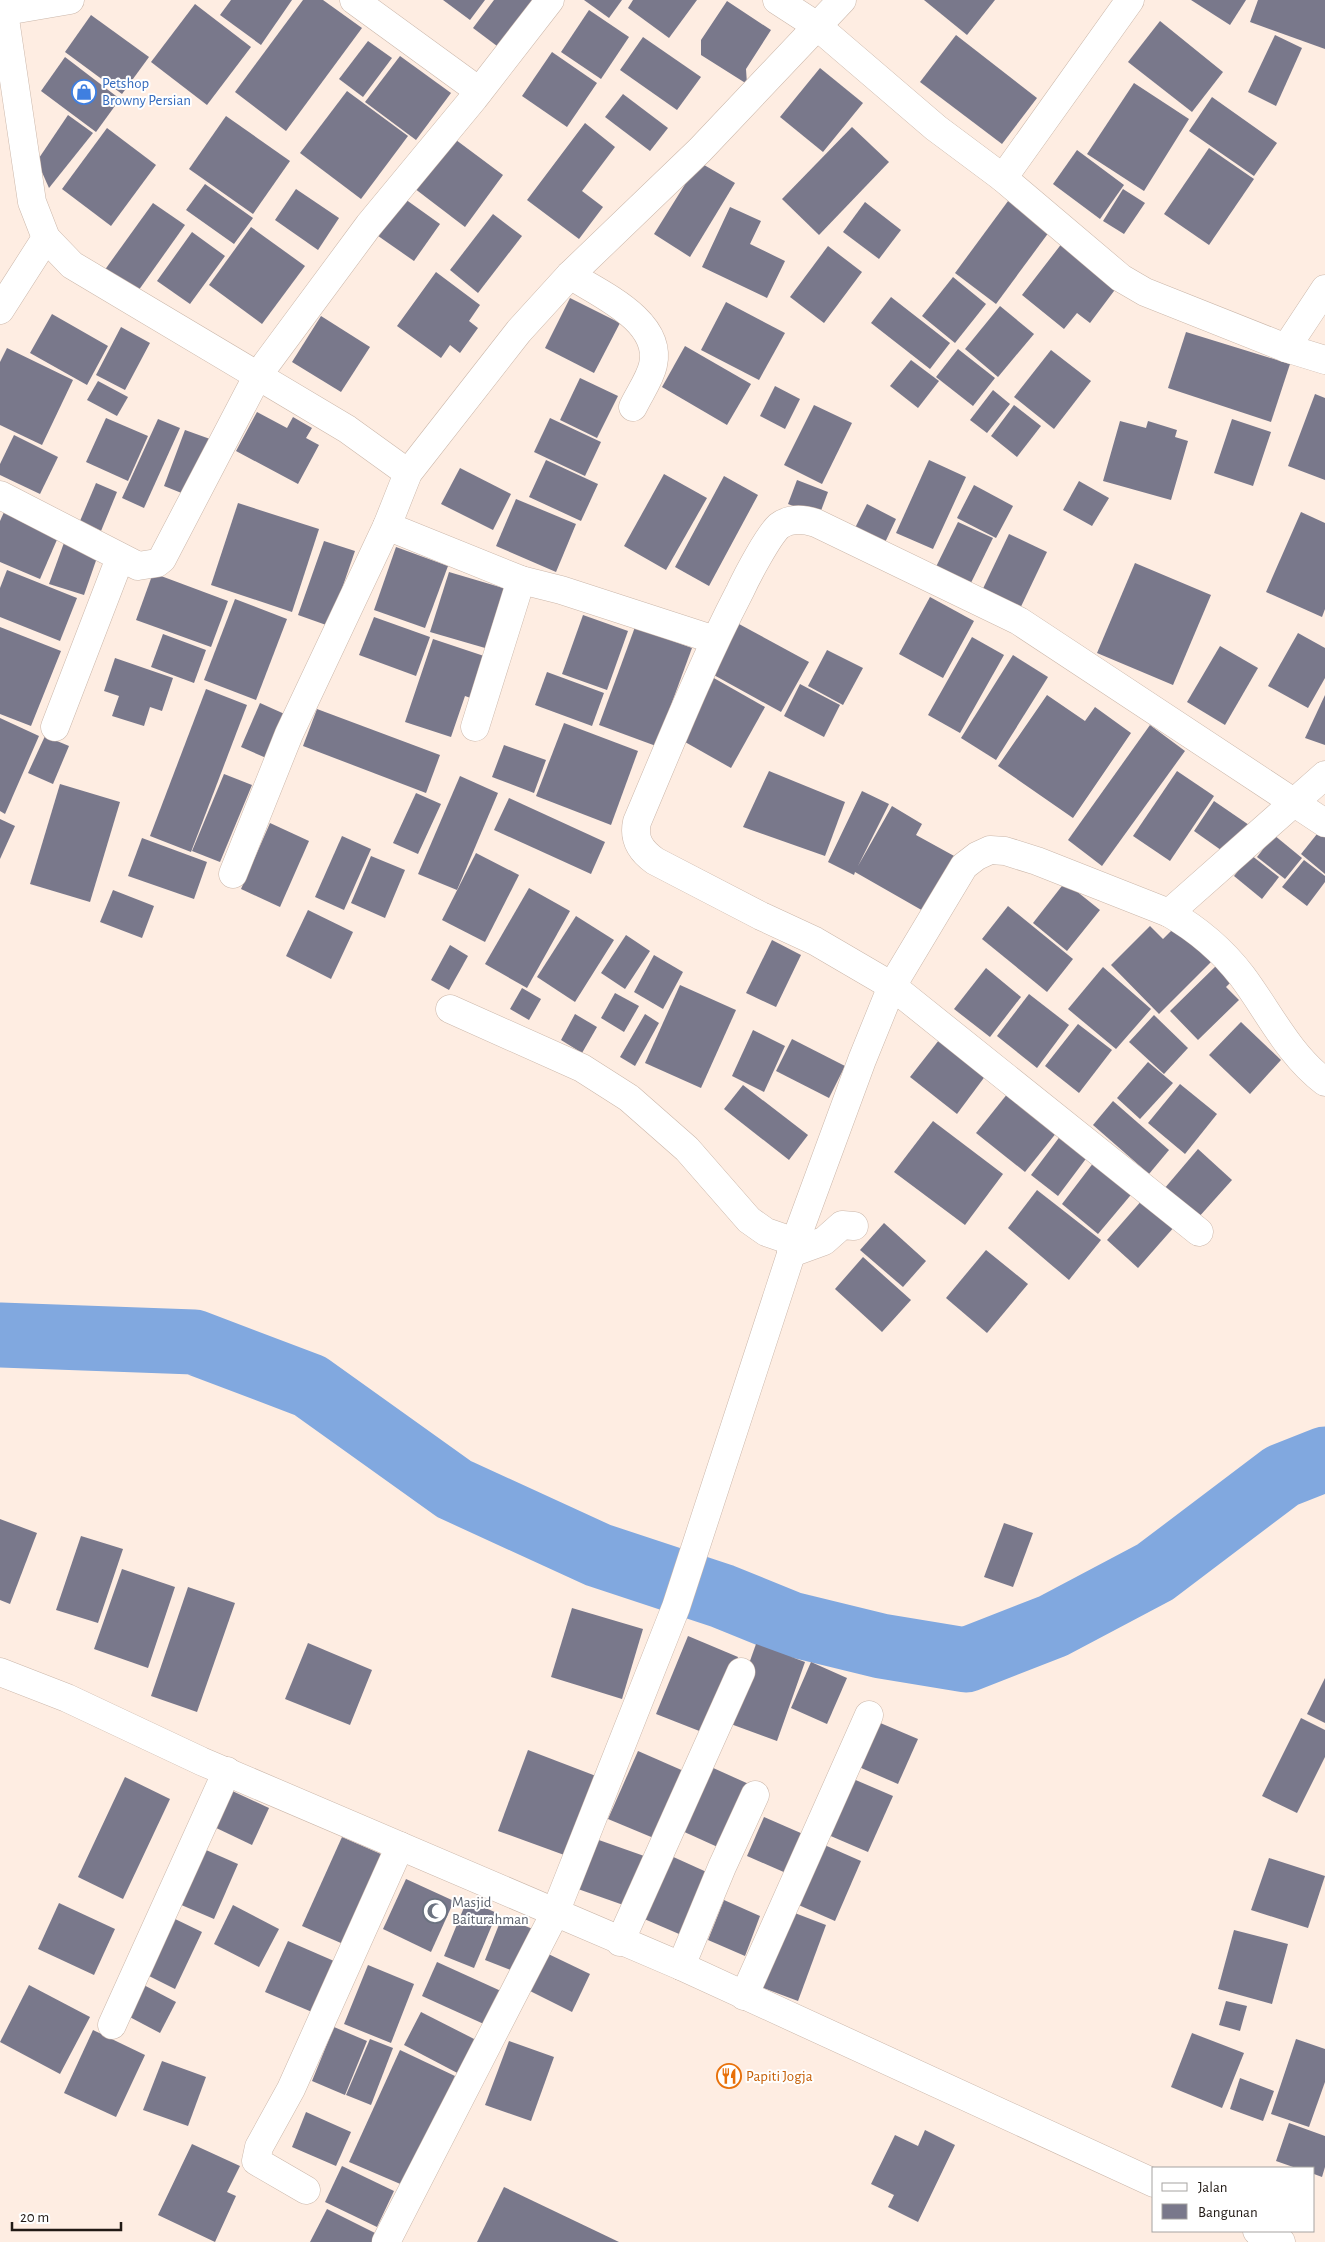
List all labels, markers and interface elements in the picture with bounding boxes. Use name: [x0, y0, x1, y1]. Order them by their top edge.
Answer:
place label: Petshop Browny Persian: [102, 76, 191, 108]
shop icon: Petshop Browny Persian: [71, 79, 97, 105]
place label: Masjid Baiturahman: [452, 1895, 529, 1927]
mosque icon: Masjid Baiturahman: [422, 1898, 448, 1924]
restaurant icon: Papiti Jogja: [716, 2063, 742, 2089]
place label: Papiti Jogja: [746, 2069, 813, 2084]
legend: [1152, 2167, 1315, 2232]
text: Jalan: [1198, 2180, 1228, 2195]
scale bar: [12, 2200, 121, 2232]
text: Bangunan: [1198, 2205, 1258, 2220]
text: 20 m: [20, 2210, 49, 2225]

